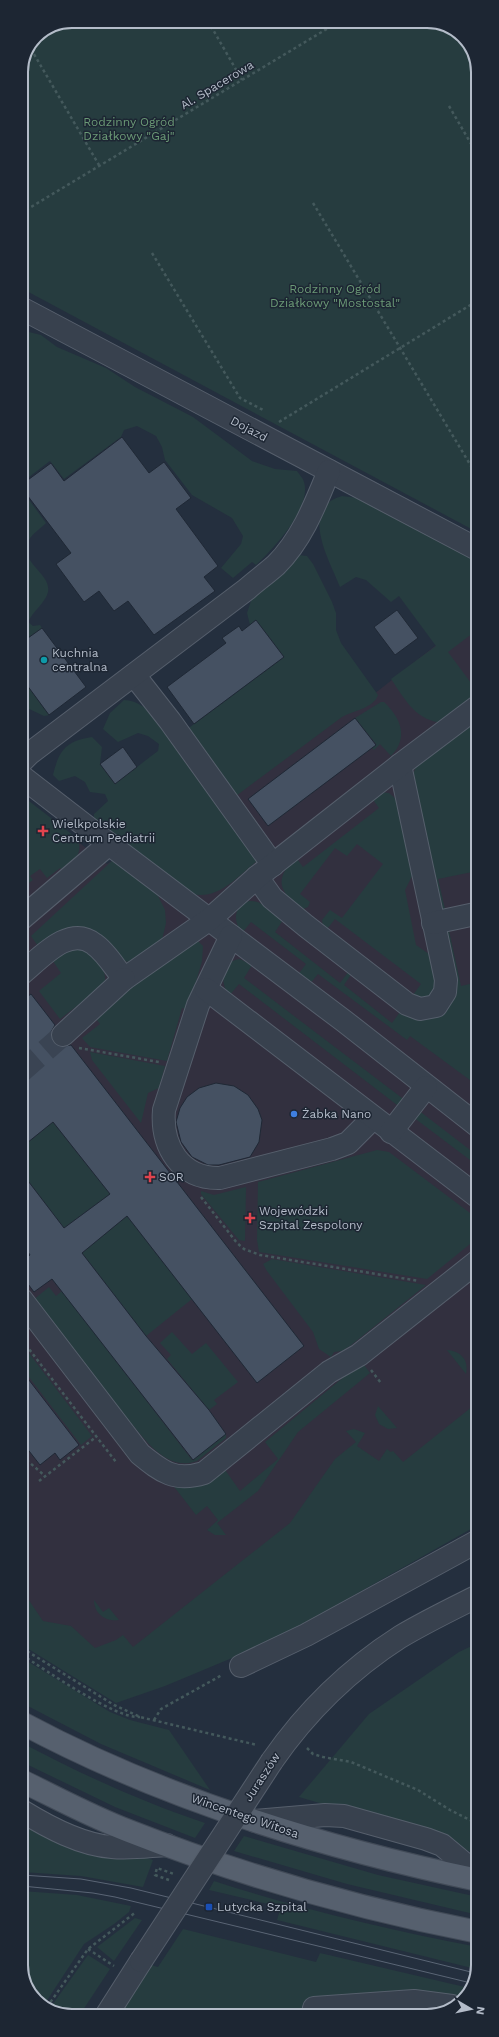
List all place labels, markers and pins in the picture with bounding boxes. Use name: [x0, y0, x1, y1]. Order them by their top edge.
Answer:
place label: Kuchnia centralna: [52, 646, 108, 674]
marker: Kuchnia centralna: [39, 655, 49, 665]
place label: Wielkpolskie Centrum Pediatrii: [52, 817, 155, 845]
marker: Wielkpolskie Centrum Pediatrii: [37, 825, 49, 837]
place label: Żabka Nano: [302, 1107, 371, 1121]
marker: Żabka Nano: [289, 1109, 299, 1119]
place label: SOR: [159, 1170, 184, 1184]
marker: SOR: [144, 1171, 156, 1183]
place label: Wojewódzki Szpital Zespolony: [259, 1204, 363, 1232]
marker: Wojewódzki Szpital Zespolony: [244, 1212, 256, 1224]
place label: Lutycka Szpital: [217, 1900, 307, 1914]
marker: Lutycka Szpital: [204, 1902, 214, 1912]

